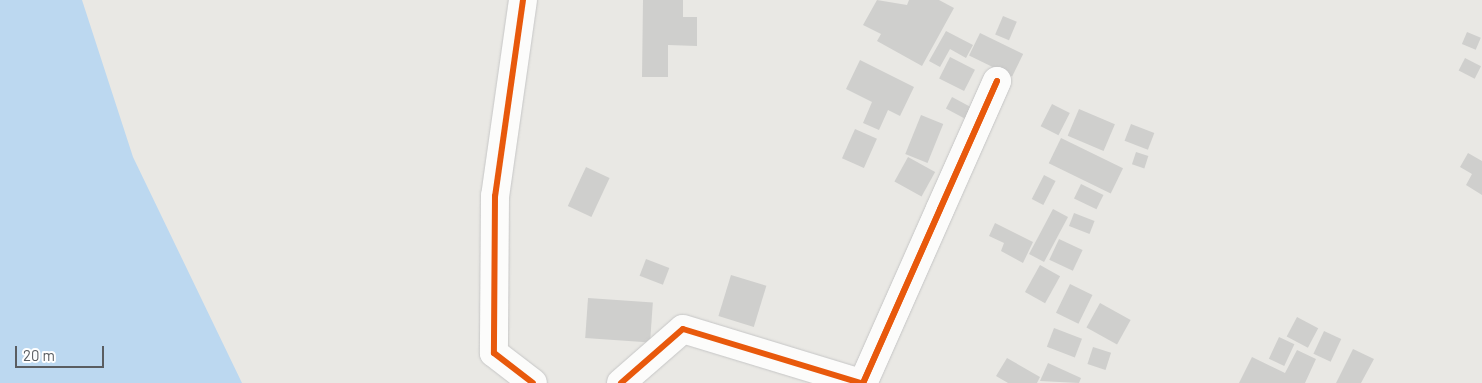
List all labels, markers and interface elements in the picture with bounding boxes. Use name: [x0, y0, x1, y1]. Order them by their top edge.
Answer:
scale bar: [18, 336, 106, 368]
text: 20 m: [23, 346, 55, 364]

